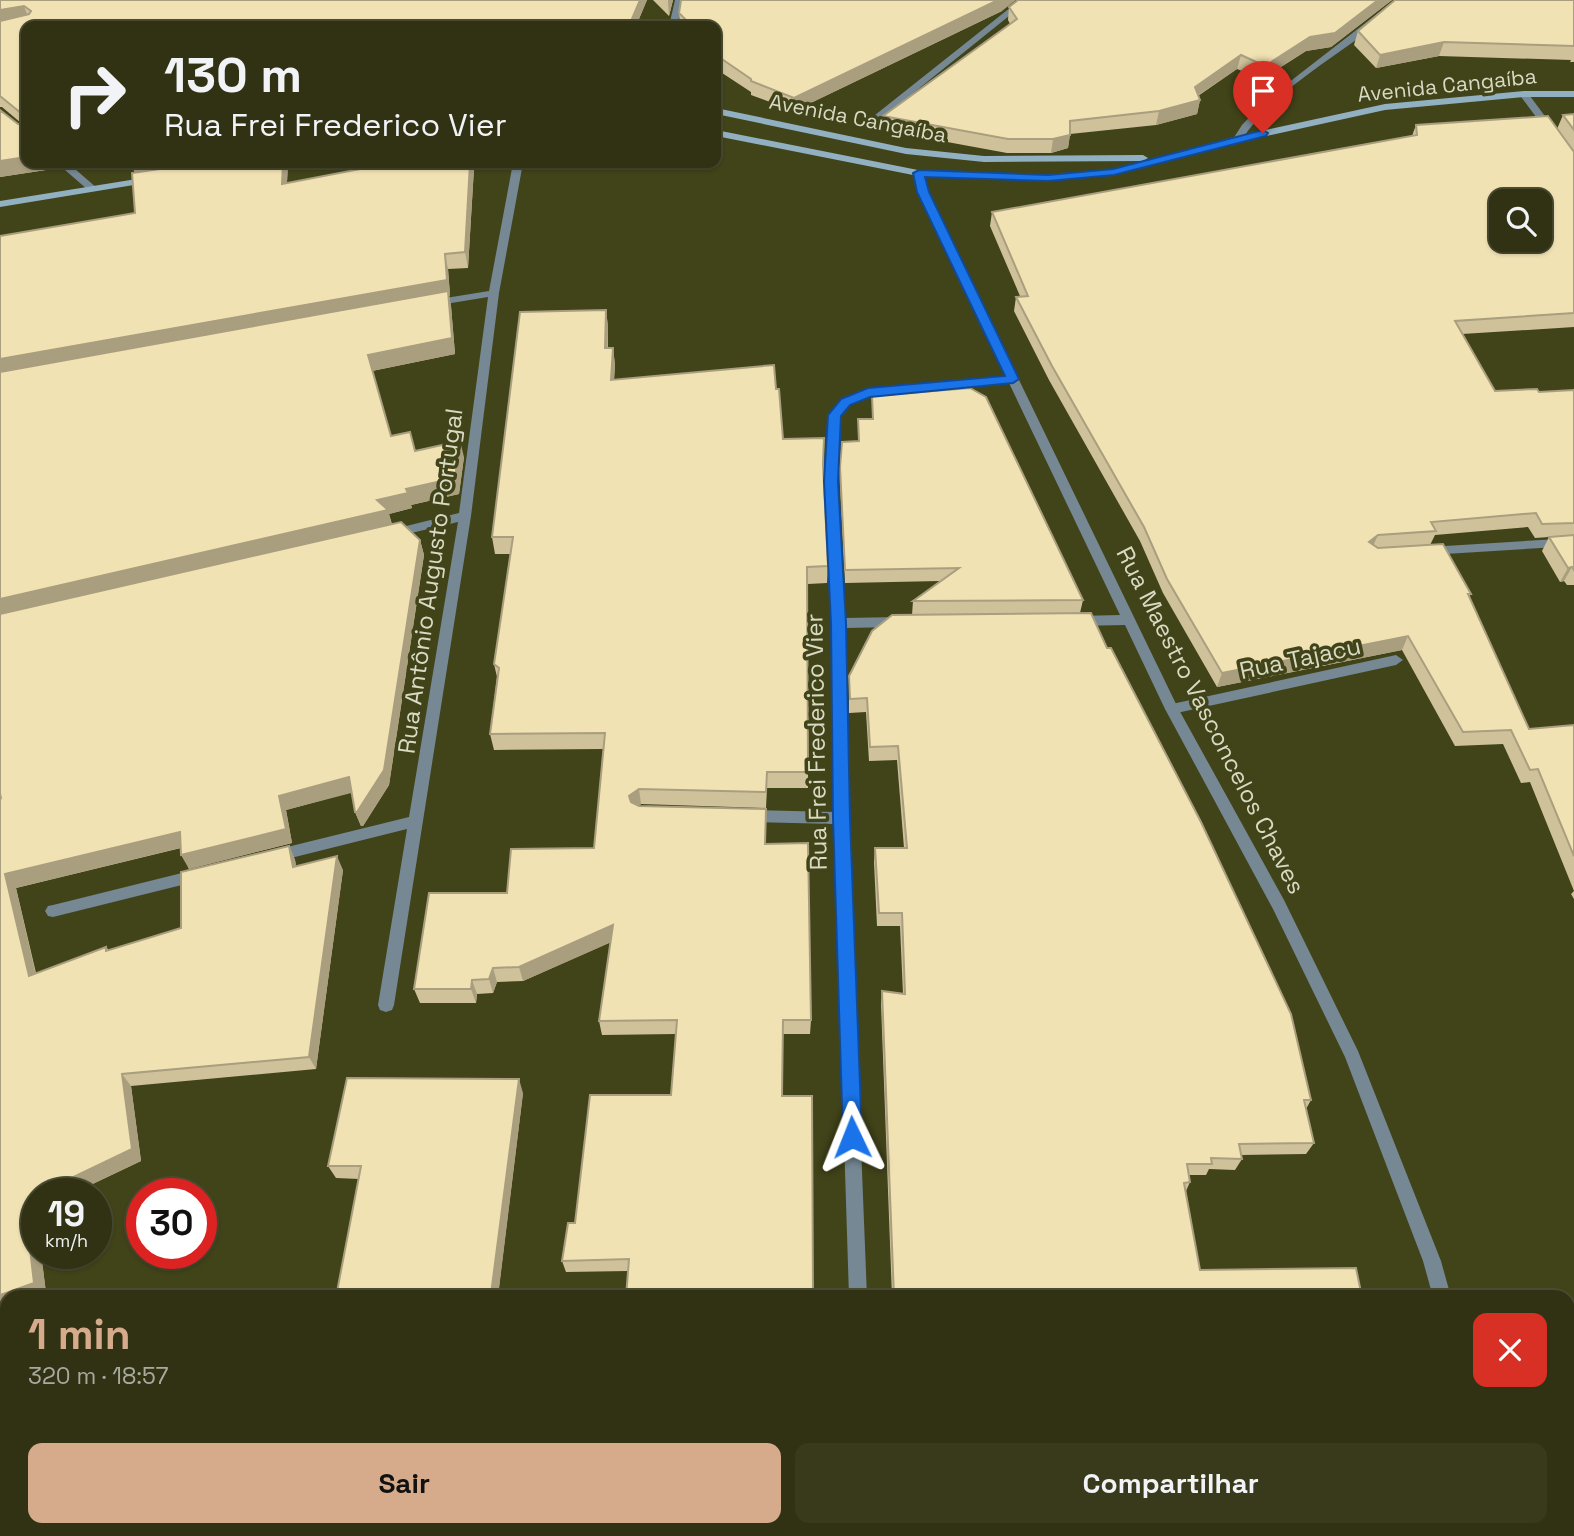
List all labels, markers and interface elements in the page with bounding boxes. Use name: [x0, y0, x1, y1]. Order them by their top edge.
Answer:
text: 130 m: [164, 44, 302, 106]
icon: right: [49, 49, 140, 140]
pin: [1233, 61, 1293, 133]
street label: Avenida Cangaíba: [1356, 62, 1538, 108]
icon: arrive: [1244, 72, 1282, 110]
street label: Avenida Cangaíba: [767, 88, 949, 148]
text: Rua Frei Frederico Vier: [164, 105, 507, 145]
map controls: [1489, 189, 1552, 252]
button: search: [1489, 189, 1552, 252]
street label: Rua Antônio Augusto Portugal: [390, 406, 470, 756]
street label: Rua Maestro Vasconcelos Chaves: [1110, 541, 1312, 899]
street label: Rua Frei Frederico Vier: [798, 613, 834, 871]
street label: Rua Tajacu: [1236, 630, 1364, 686]
position arrow: [815, 1100, 889, 1174]
speed limit sign: 30: [126, 1178, 217, 1269]
text: 19: [48, 1192, 85, 1236]
text: km/h: [45, 1229, 88, 1252]
text: 1 min: [28, 1308, 131, 1361]
button: close: [1473, 1313, 1547, 1387]
text: 320 m · 18:57: [28, 1361, 169, 1391]
button: Sair: [28, 1443, 781, 1523]
button: Compartilhar: [795, 1443, 1547, 1523]

